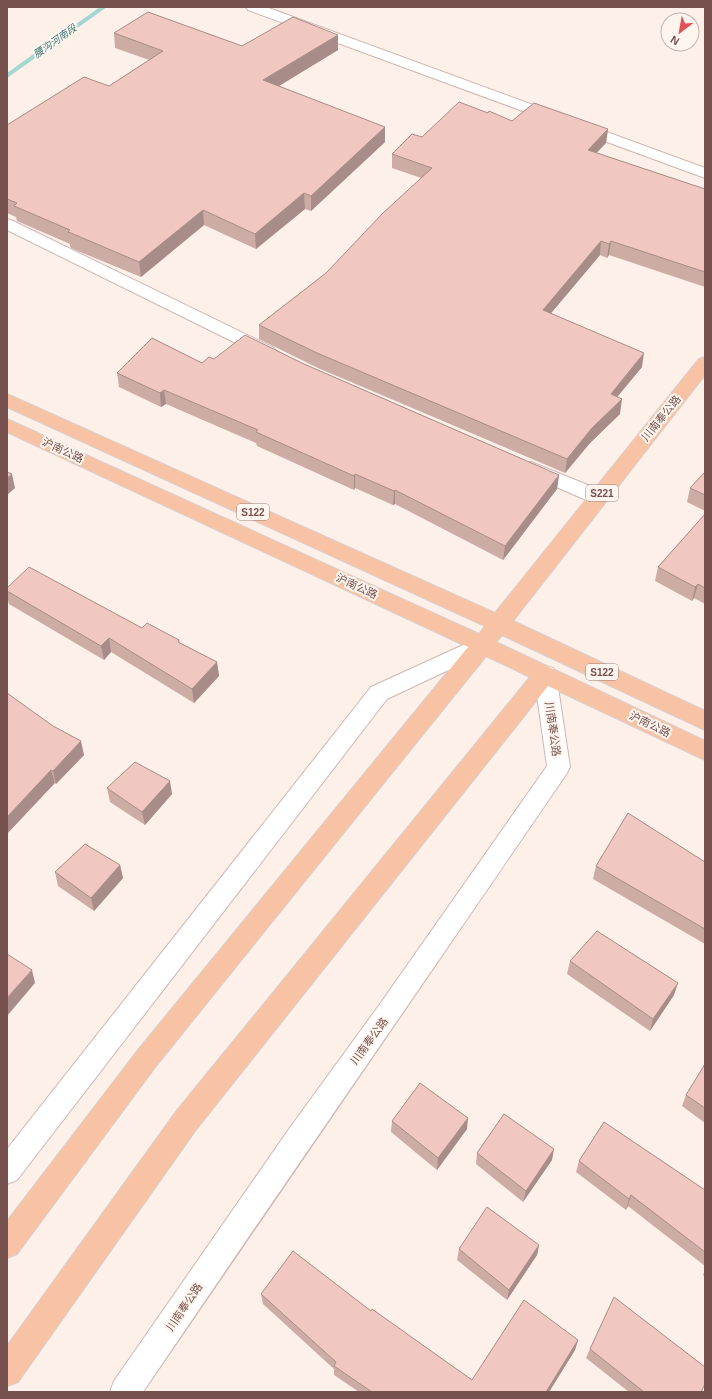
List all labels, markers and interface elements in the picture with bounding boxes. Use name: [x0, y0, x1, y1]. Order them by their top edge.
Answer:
north arrow: [660, 12, 700, 52]
water label: 腰沟河南段: [31, 22, 79, 60]
text: N: [668, 33, 681, 48]
street label: 川南奉公路: [639, 393, 683, 443]
street label: 沪南公路: [41, 435, 85, 465]
road number: S221: [586, 485, 618, 501]
road number: S122: [237, 504, 269, 520]
street label: 沪南公路: [335, 571, 379, 601]
road number: S122: [586, 664, 618, 680]
street label: 川南奉公路: [543, 701, 563, 757]
street label: 沪南公路: [628, 709, 672, 739]
street label: 川南奉公路: [348, 1015, 390, 1067]
street label: 川南奉公路: [164, 1281, 204, 1333]

